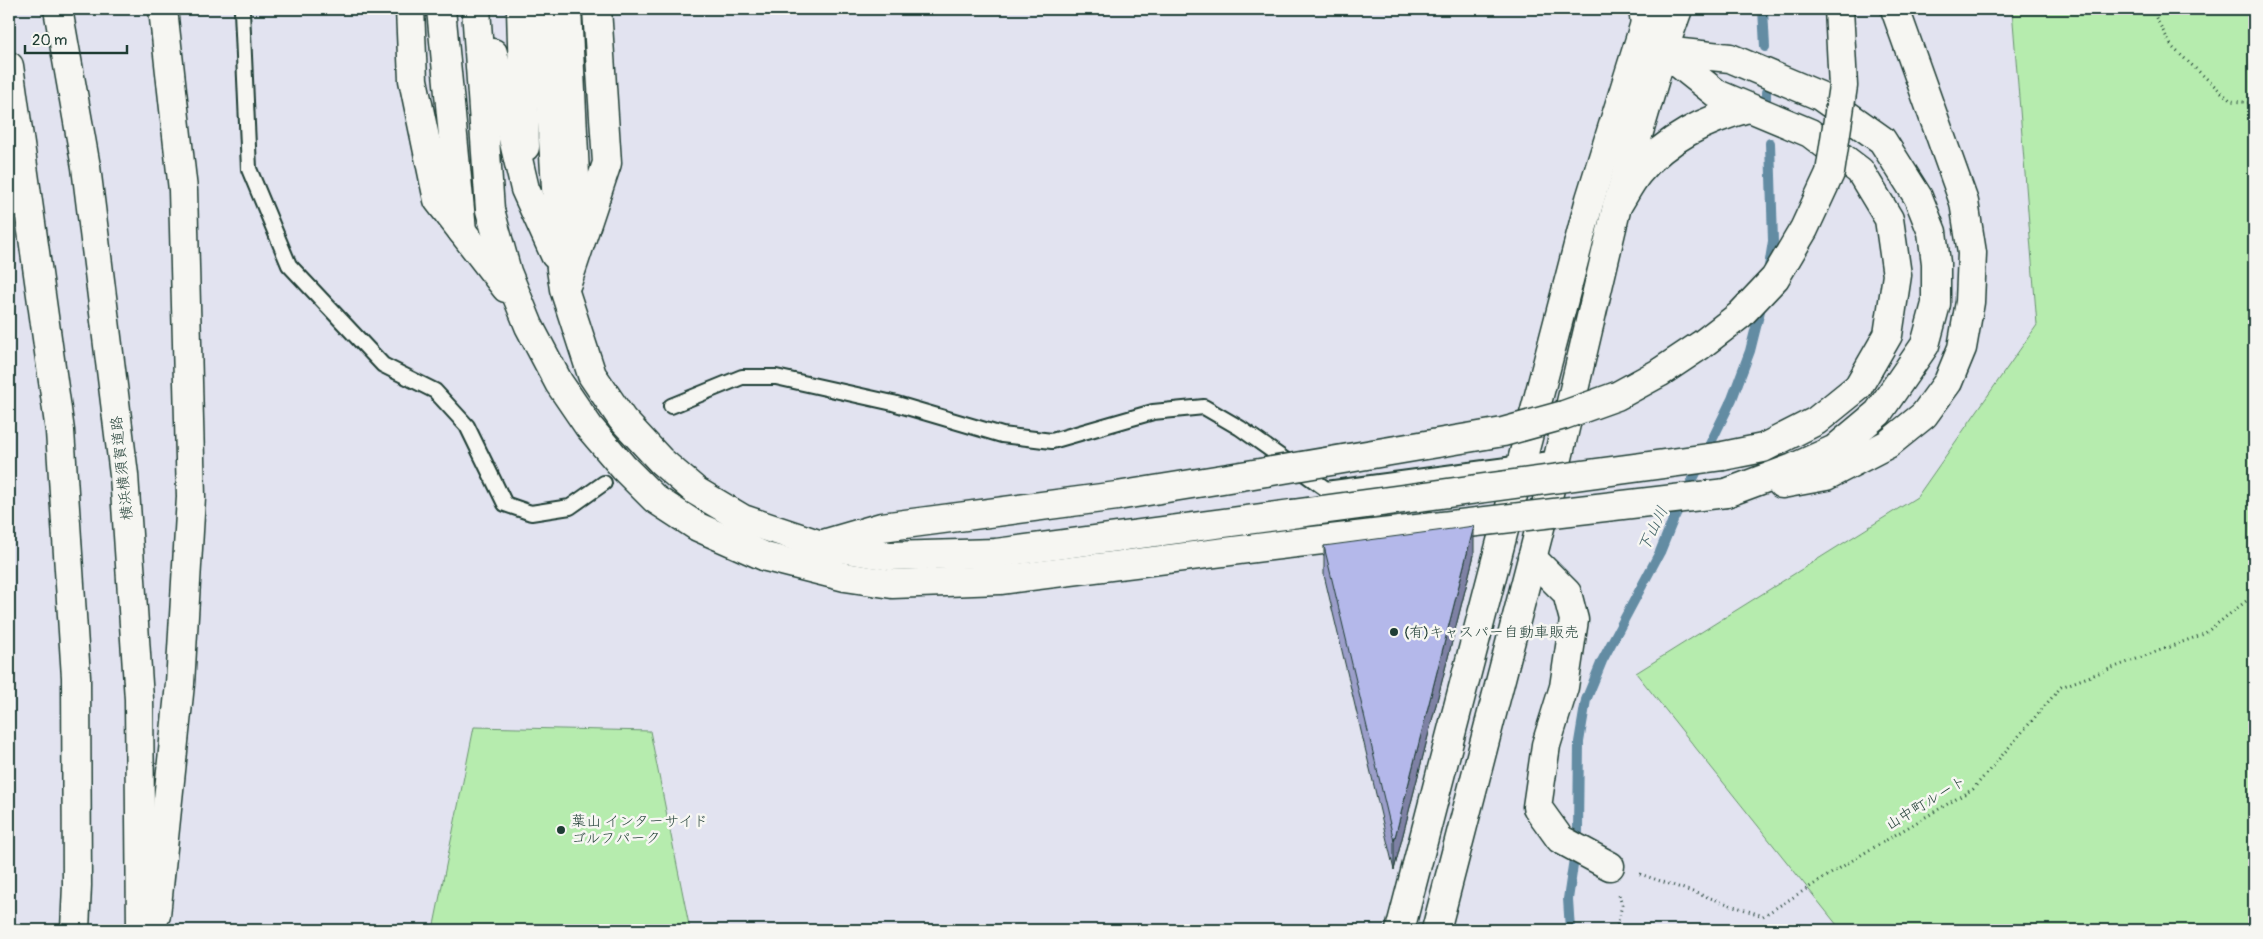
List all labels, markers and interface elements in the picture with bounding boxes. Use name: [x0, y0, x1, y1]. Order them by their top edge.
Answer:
scale bar: [25, 22, 128, 54]
text: 20 m: [32, 31, 67, 50]
street label: 横浜横須賀道路: [107, 415, 137, 521]
water label: 下山川: [1633, 503, 1673, 555]
place label: (有)キャスパー自動車販売: [1404, 623, 1579, 642]
marker: (有)キャスパー自動車販売: [1388, 626, 1400, 638]
street label: 山中町ルート: [1882, 772, 1970, 834]
place label: 葉山 インターサイド ゴルフパーク: [571, 812, 708, 848]
marker: 葉山 インターサイド ゴルフパーク: [555, 824, 567, 836]

